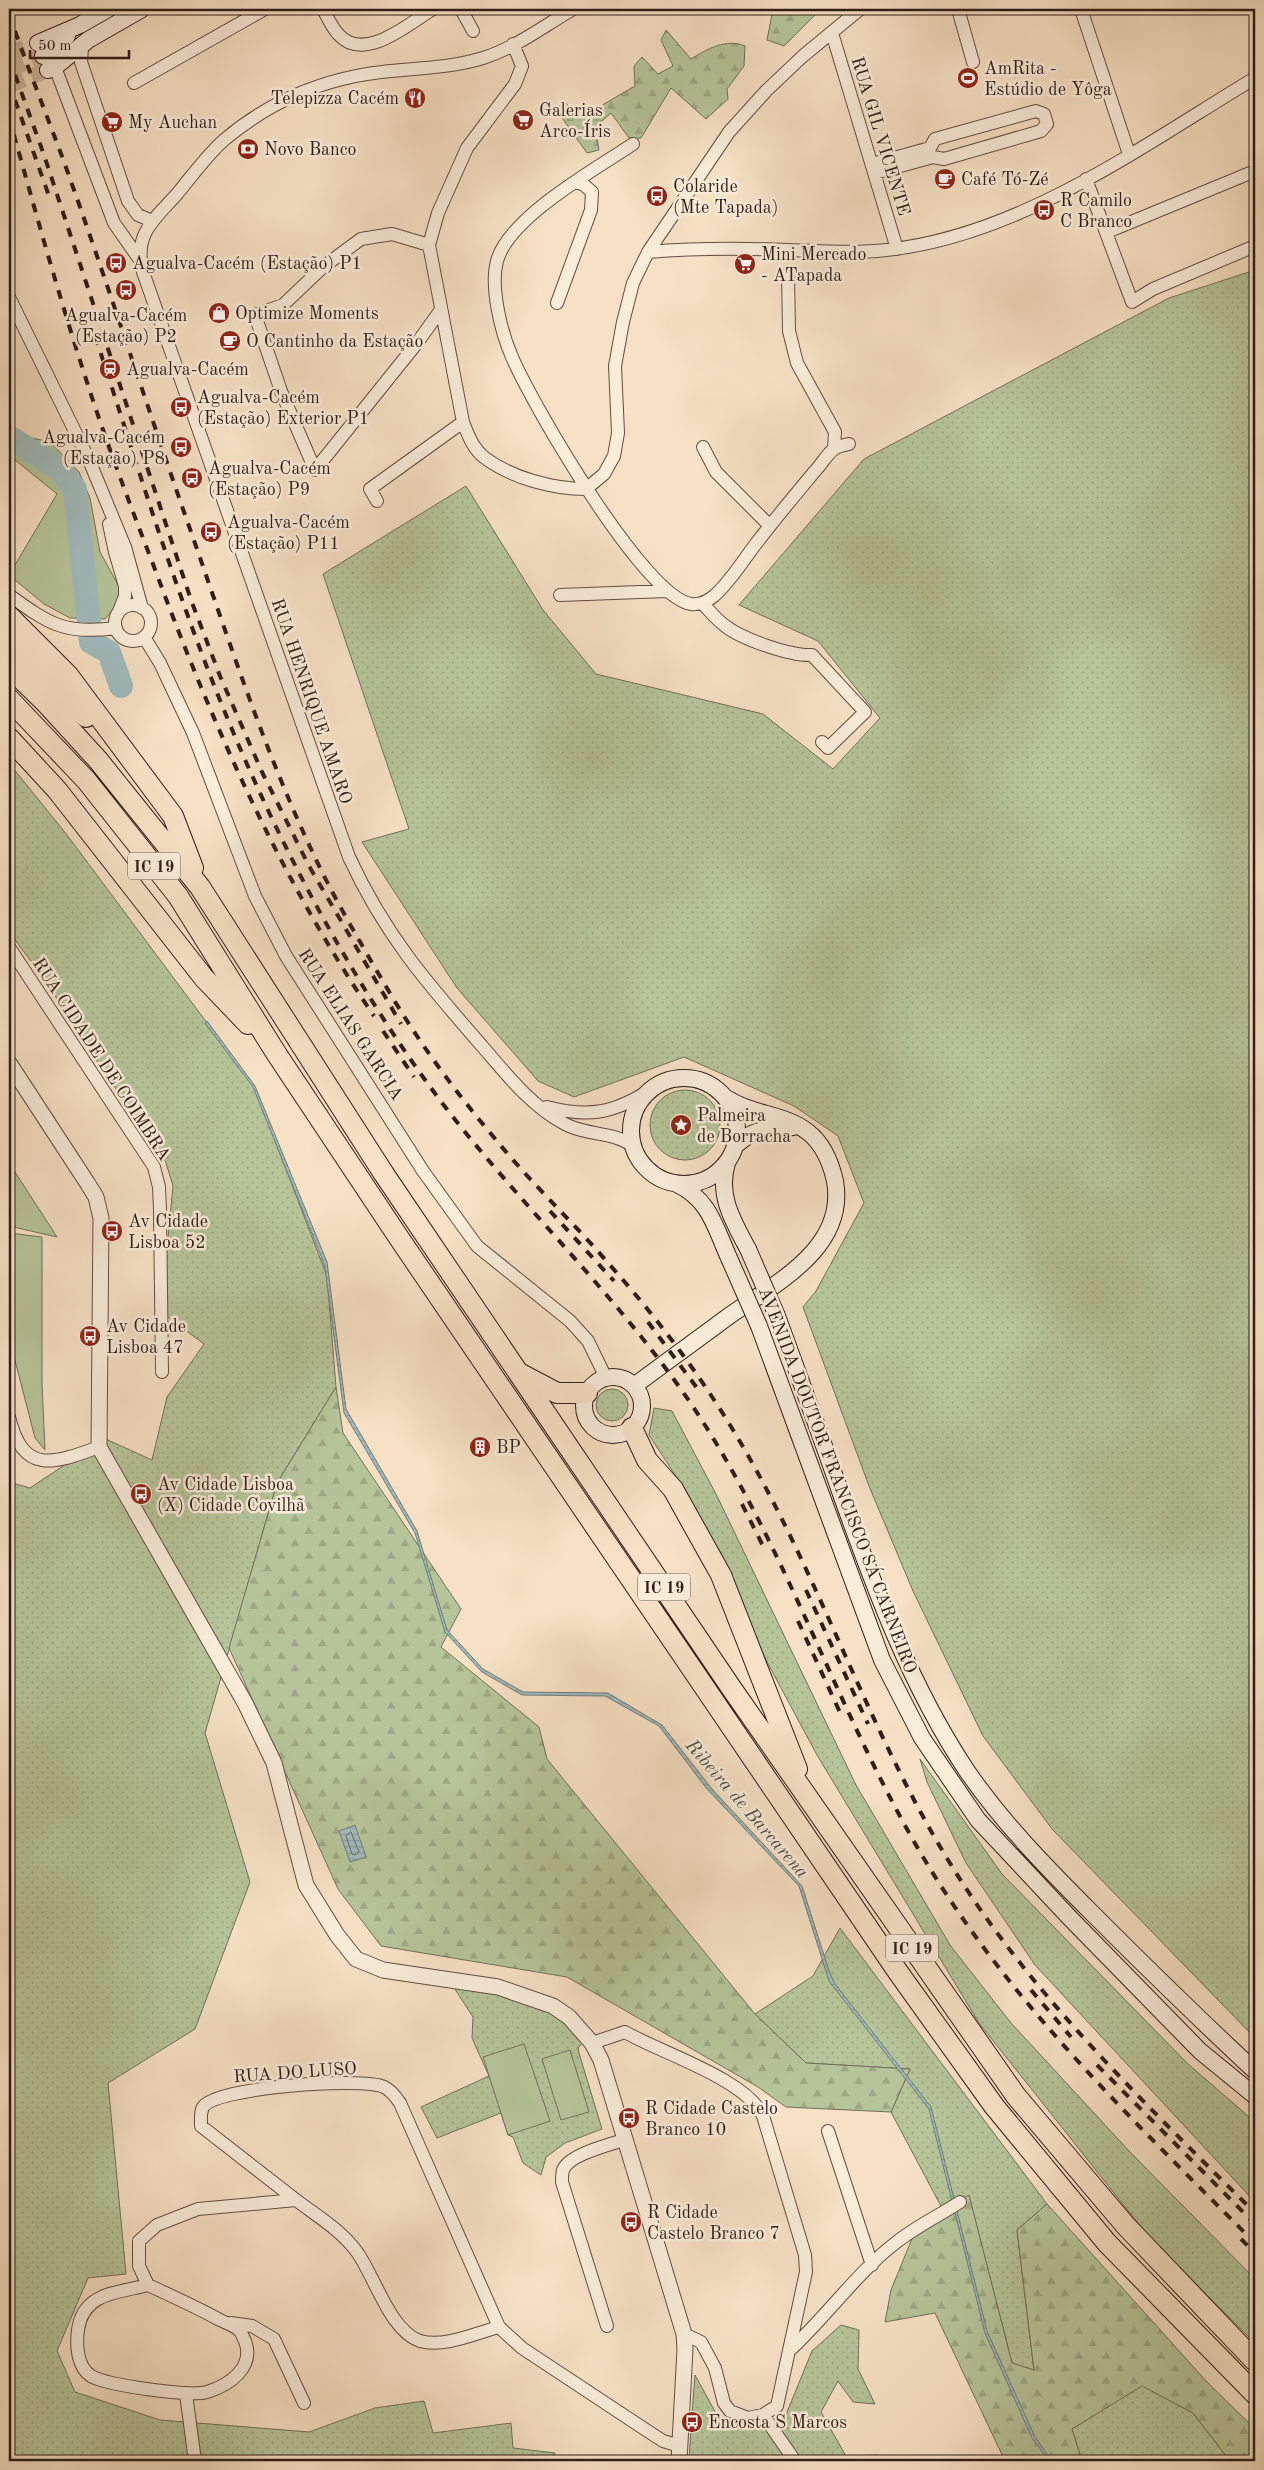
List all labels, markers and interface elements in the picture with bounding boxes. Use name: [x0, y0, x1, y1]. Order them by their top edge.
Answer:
scale bar: [30, 28, 129, 60]
text: 50 m: [38, 39, 72, 54]
street label: RUA GIL VICENTE: [847, 55, 913, 218]
place label: AmRita - Estúdio de Yôga: [984, 60, 1112, 99]
sports icon: AmRita - Estúdio de Yôga: [956, 66, 980, 90]
restaurant icon: Telepizza Cacém: [403, 86, 427, 110]
place label: Telepizza Cacém: [271, 90, 399, 108]
place label: Galerias Arco-Íris: [539, 102, 611, 141]
supermarket icon: Galerias Arco-Íris: [511, 108, 535, 132]
supermarket icon: My Auchan: [100, 110, 124, 134]
place label: My Auchan: [128, 114, 218, 132]
bank icon: Novo Banco: [236, 137, 260, 161]
place label: Novo Banco: [264, 141, 357, 159]
cafe icon: Café Tó-Zé: [933, 167, 957, 191]
place label: Café Tó-Zé: [961, 171, 1048, 189]
place label: Colaride (Mte Tapada): [673, 178, 778, 217]
bus stop icon: Colaride (Mte Tapada): [645, 184, 669, 208]
place label: R Camilo C Branco: [1060, 192, 1132, 231]
bus stop icon: R Camilo C Branco: [1032, 198, 1056, 222]
place label: Mini Mercado - ATapada: [761, 246, 866, 285]
bus stop icon: Agualva-Cacém (Estação) P1: [104, 251, 128, 275]
supermarket icon: Mini Mercado - ATapada: [733, 252, 757, 276]
place label: Agualva-Cacém (Estação) P1: [132, 254, 362, 273]
bus stop icon: Agualva-Cacém (Estação) P2: [114, 278, 138, 302]
shop icon: Optimize Moments: [207, 301, 231, 325]
place label: Optimize Moments: [235, 305, 379, 323]
place label: Agualva-Cacém (Estação) P2: [65, 307, 187, 346]
cafe icon: O Cantinho da Estação: [218, 329, 242, 353]
place label: O Cantinho da Estação: [246, 333, 423, 351]
station icon: Agualva-Cacém: [98, 357, 122, 381]
place label: Agualva-Cacém: [126, 361, 249, 379]
place label: Agualva-Cacém (Estação) Exterior P1: [197, 389, 369, 428]
bus stop icon: Agualva-Cacém (Estação) Exterior P1: [169, 395, 193, 419]
place label: Agualva-Cacém (Estação) P8: [42, 429, 165, 468]
bus stop icon: Agualva-Cacém (Estação) P8: [169, 435, 193, 459]
place label: Agualva-Cacém (Estação) P9: [208, 460, 331, 499]
bus stop icon: Agualva-Cacém (Estação) P9: [180, 466, 204, 490]
place label: Agualva-Cacém (Estação) P11: [227, 514, 350, 553]
bus stop icon: Agualva-Cacém (Estação) P11: [199, 520, 223, 544]
street label: RUA HENRIQUE AMARO: [267, 596, 355, 806]
road number: IC 19: [128, 852, 180, 879]
street label: RUA ELIAS GARCIA: [294, 946, 406, 1104]
street label: RUA CIDADE DE COIMBRA: [29, 955, 174, 1164]
place label: Palmeira de Borracha: [697, 1107, 791, 1146]
place icon: Palmeira de Borracha: [669, 1113, 693, 1137]
place label: Av Cidade Lisboa 52: [128, 1213, 208, 1252]
bus stop icon: Av Cidade Lisboa 52: [100, 1219, 124, 1243]
street label: AVENIDA DOUTOR FRANCISCO SÁ CARNEIRO: [755, 1283, 923, 1676]
place label: Av Cidade Lisboa 47: [106, 1318, 186, 1357]
bus stop icon: Av Cidade Lisboa 47: [78, 1324, 102, 1348]
building icon: BP: [468, 1435, 492, 1459]
place label: BP: [496, 1439, 521, 1457]
place label: Av Cidade Lisboa (X) Cidade Covilhã: [157, 1476, 305, 1515]
bus stop icon: Av Cidade Lisboa (X) Cidade Covilhã: [129, 1482, 153, 1506]
road number: IC 19: [638, 1574, 690, 1600]
water label: Ribeira de Barcarena: [680, 1736, 811, 1883]
road number: IC 19: [886, 1935, 938, 1962]
street label: RUA DO LUSO: [233, 2060, 357, 2086]
place label: R Cidade Castelo Branco 10: [645, 2100, 778, 2139]
bus stop icon: R Cidade Castelo Branco 10: [617, 2106, 641, 2130]
place label: R Cidade Castelo Branco 7: [647, 2204, 780, 2243]
bus stop icon: R Cidade Castelo Branco 7: [619, 2210, 643, 2234]
bus stop icon: Encosta S Marcos: [680, 2410, 704, 2434]
place label: Encosta S Marcos: [708, 2414, 847, 2432]

